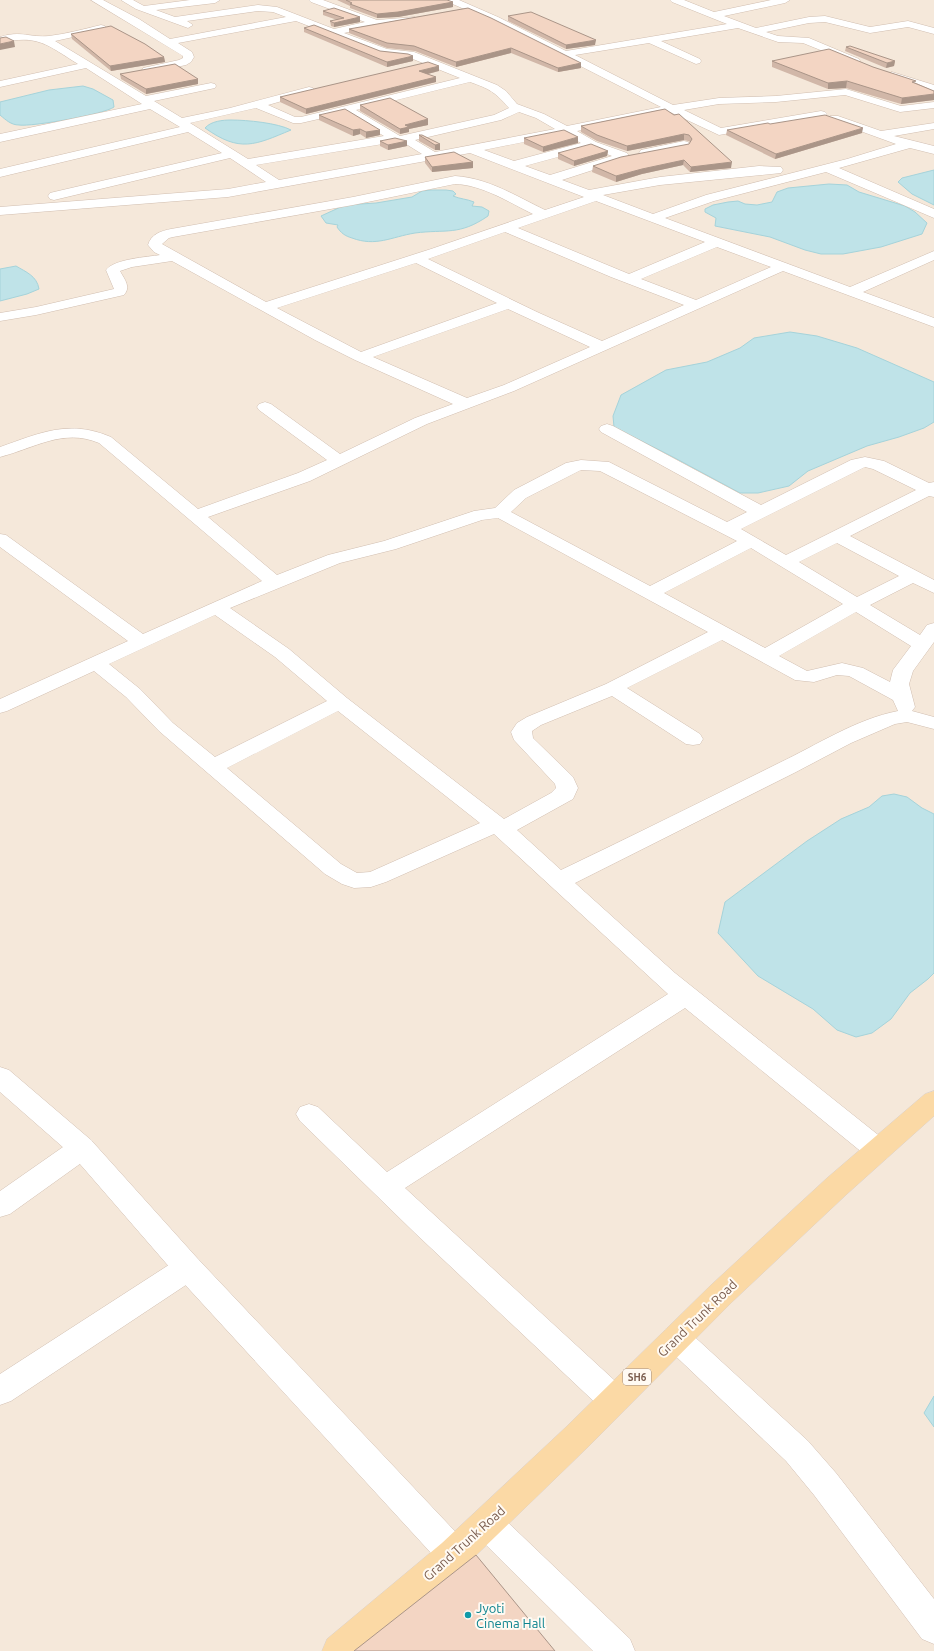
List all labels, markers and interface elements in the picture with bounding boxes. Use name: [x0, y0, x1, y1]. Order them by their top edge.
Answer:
street label: Grand Trunk Road: [655, 1277, 739, 1359]
road number: SH6: [623, 1369, 651, 1385]
street label: Grand Trunk Road: [421, 1503, 507, 1583]
place label: Jyoti Cinema Hall: [476, 1601, 546, 1630]
marker: Jyoti Cinema Hall: [463, 1610, 473, 1620]

